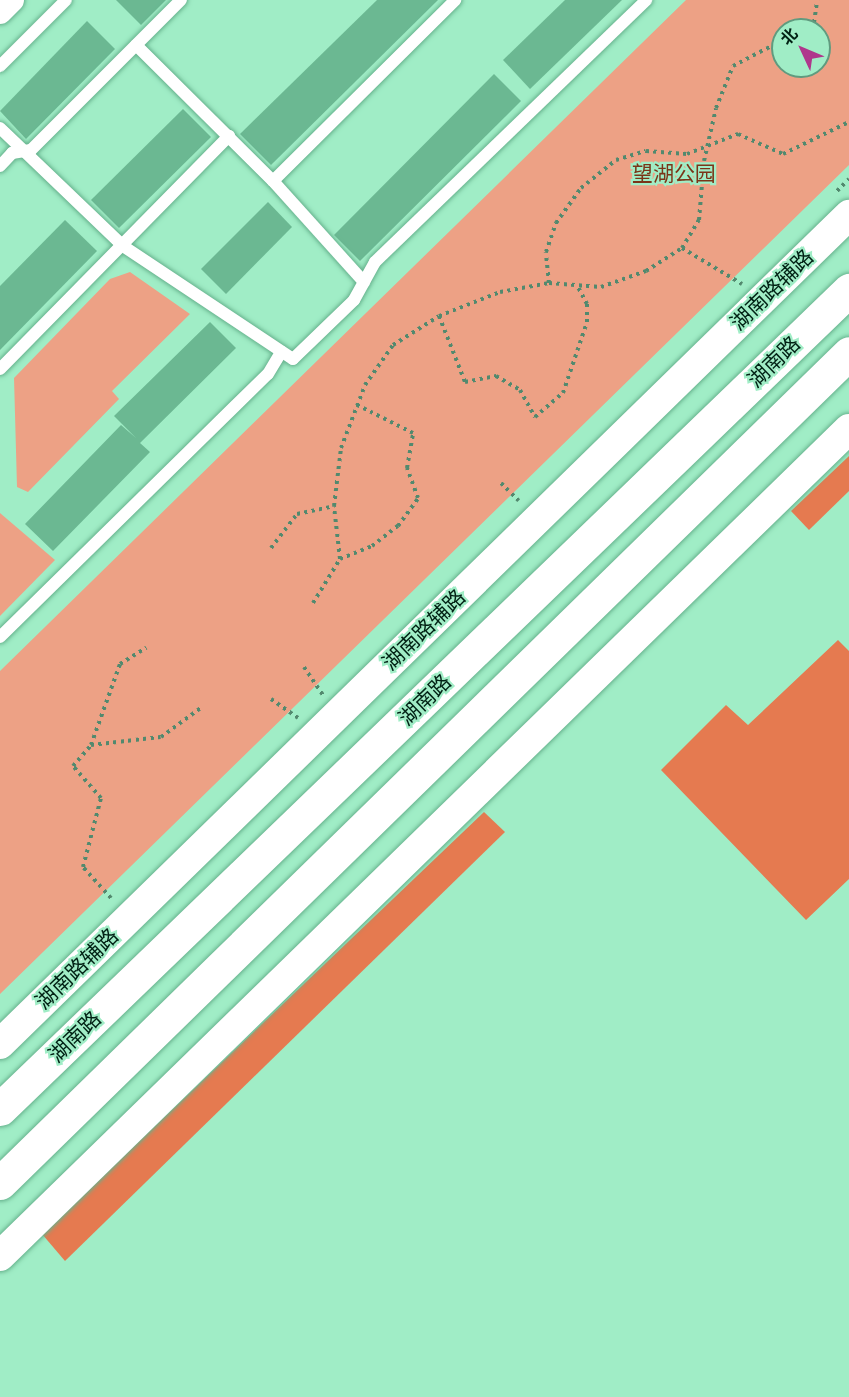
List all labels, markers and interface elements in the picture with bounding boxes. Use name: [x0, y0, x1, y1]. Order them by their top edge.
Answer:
north arrow: [771, 18, 831, 78]
text: 北: [777, 24, 802, 49]
park label: 望湖公园: [632, 161, 716, 187]
street label: 湖南路辅路: [725, 244, 819, 336]
street label: 湖南路: [743, 331, 805, 393]
street label: 湖南路辅路: [377, 584, 471, 676]
street label: 湖南路: [394, 669, 456, 731]
street label: 湖南路辅路: [30, 923, 124, 1015]
street label: 湖南路: [44, 1006, 106, 1068]

